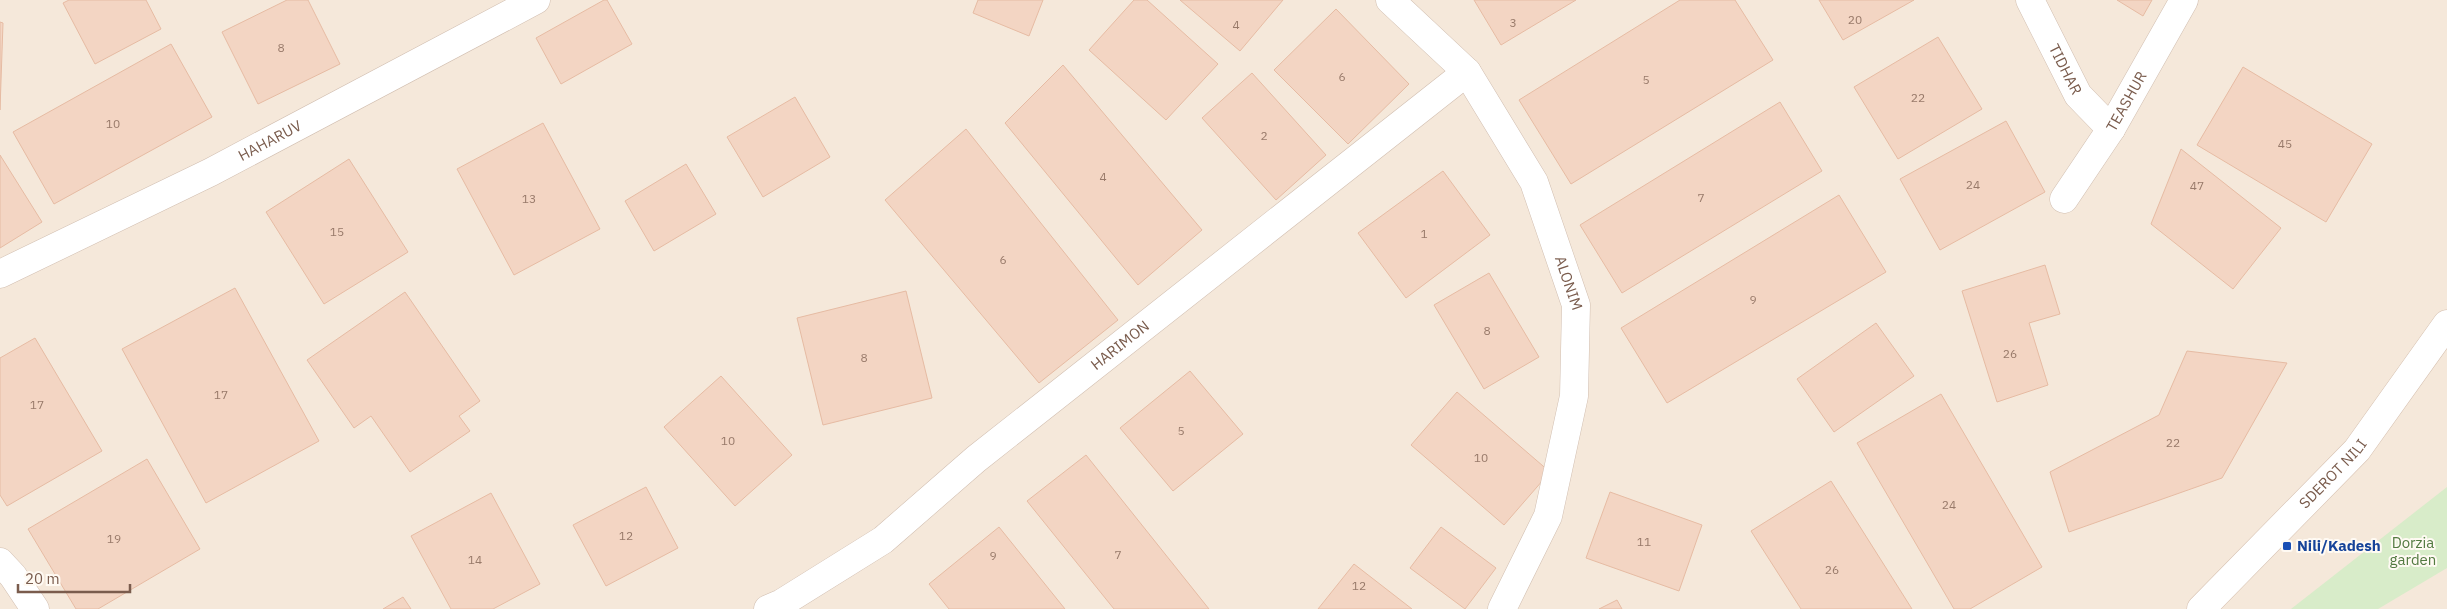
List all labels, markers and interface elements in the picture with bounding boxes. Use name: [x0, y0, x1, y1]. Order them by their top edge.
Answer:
house number: 20: [1848, 12, 1862, 27]
house number: 3: [1509, 15, 1517, 30]
house number: 4: [1232, 17, 1240, 32]
house number: 8: [277, 40, 285, 55]
street label: TIDHAR: [2045, 41, 2086, 98]
street label: TEASHUR: [2102, 68, 2151, 135]
house number: 6: [1338, 69, 1346, 84]
house number: 5: [1642, 72, 1650, 87]
house number: 22: [1911, 90, 1925, 105]
house number: 10: [106, 116, 120, 131]
street label: HAHARUV: [235, 116, 305, 165]
house number: 2: [1260, 128, 1268, 143]
house number: 45: [2278, 136, 2292, 151]
house number: 4: [1099, 169, 1107, 184]
house number: 24: [1966, 177, 1980, 192]
house number: 47: [2190, 178, 2204, 193]
house number: 7: [1697, 190, 1705, 205]
house number: 13: [522, 191, 536, 206]
house number: 15: [330, 224, 344, 239]
house number: 1: [1420, 226, 1428, 241]
house number: 6: [999, 252, 1007, 267]
street label: ALONIM: [1551, 253, 1587, 313]
house number: 9: [1749, 292, 1757, 307]
street label: HARIMON: [1087, 316, 1153, 374]
house number: 8: [1483, 323, 1491, 338]
house number: 26: [2003, 346, 2017, 361]
house number: 8: [860, 350, 868, 365]
house number: 17: [214, 387, 228, 402]
house number: 17: [30, 397, 44, 412]
house number: 5: [1177, 423, 1185, 438]
house number: 10: [721, 433, 735, 448]
house number: 22: [2166, 435, 2180, 450]
street label: SDEROT NILI: [2295, 435, 2371, 512]
house number: 10: [1474, 450, 1488, 465]
house number: 24: [1942, 497, 1956, 512]
house number: 12: [619, 528, 633, 543]
house number: 19: [107, 531, 121, 546]
park label: Dorzia garden: [2390, 533, 2436, 569]
house number: 11: [1637, 534, 1651, 549]
place label: Nili/Kadesh: [2297, 536, 2381, 555]
marker: Nili/Kadesh: [2281, 540, 2293, 552]
house number: 7: [1114, 547, 1122, 562]
house number: 9: [989, 548, 997, 563]
house number: 14: [468, 552, 482, 567]
scale bar: [18, 562, 130, 594]
house number: 26: [1825, 562, 1839, 577]
text: 20 m: [25, 569, 60, 588]
house number: 12: [1352, 578, 1366, 593]

